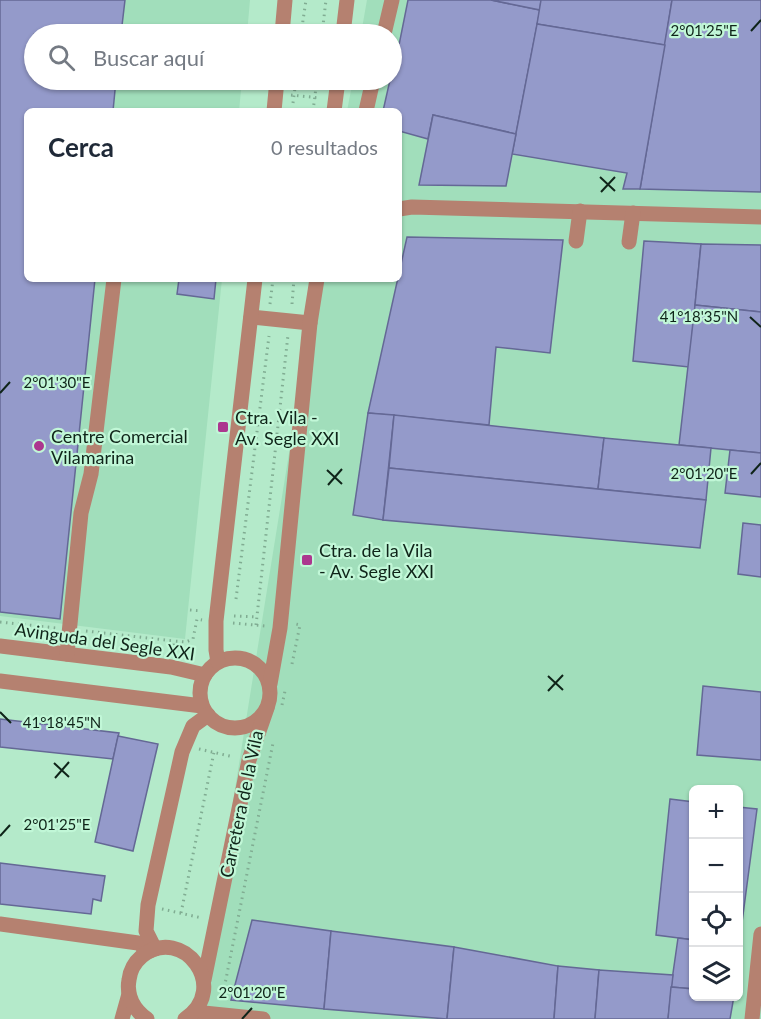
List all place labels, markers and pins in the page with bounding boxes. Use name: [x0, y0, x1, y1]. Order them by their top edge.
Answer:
place label: Ctra. Vila - Av. Segle XXI: [235, 406, 339, 449]
marker: Ctra. Vila - Av. Segle XXI: [216, 420, 230, 434]
place label: Centre Comercial Vilamarina: [51, 425, 188, 468]
marker: Centre Comercial Vilamarina: [32, 439, 46, 453]
place label: Ctra. de la Vila - Av. Segle XXI: [319, 539, 434, 582]
marker: Ctra. de la Vila - Av. Segle XXI: [300, 553, 314, 567]

